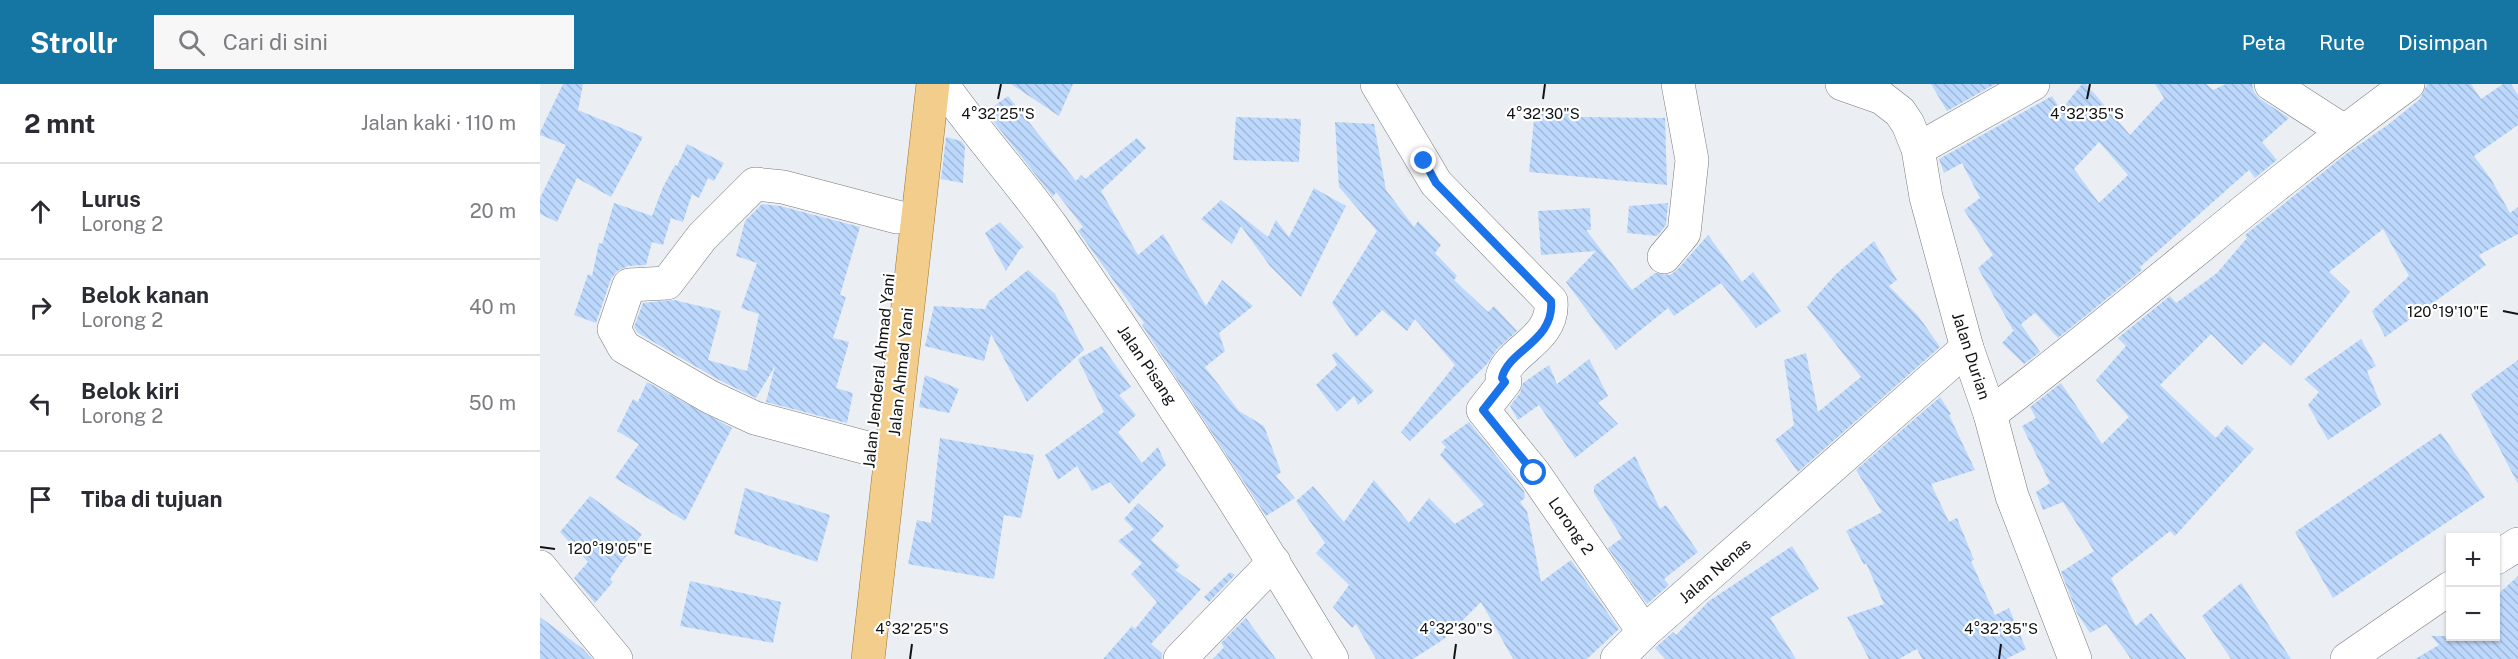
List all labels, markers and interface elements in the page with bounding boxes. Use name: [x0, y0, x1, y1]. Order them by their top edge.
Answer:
search box: [154, 15, 574, 69]
text: Strollr: [30, 26, 118, 59]
icon: search: [175, 26, 208, 59]
text: Cari di sini: [223, 29, 328, 55]
text: Peta: [2242, 30, 2286, 55]
text: Rute: [2319, 30, 2365, 55]
text: Disimpan: [2398, 30, 2488, 55]
text: 4°32'25"S: [961, 105, 1035, 122]
text: 4°32'30"S: [1506, 105, 1580, 122]
text: 4°32'35"S: [2050, 105, 2124, 122]
text: 2 mnt: [24, 108, 95, 139]
text: Jalan kaki · 110 m: [361, 111, 516, 135]
route end: [1410, 147, 1436, 173]
text: Lurus: [81, 186, 141, 212]
icon: ahead: [24, 195, 57, 228]
text: 20 m: [470, 199, 516, 223]
text: Lorong 2: [81, 212, 163, 236]
street label: Jalan Jenderal Ahmad Yani: [859, 273, 899, 469]
text: Belok kanan: [81, 282, 209, 308]
icon: right: [24, 291, 57, 324]
text: 40 m: [469, 295, 516, 319]
text: 120°19'10"E: [2407, 303, 2489, 320]
street label: Jalan Ahmad Yani: [885, 307, 917, 437]
text: Lorong 2: [81, 308, 163, 332]
street label: Jalan Durian: [1948, 310, 1994, 402]
street label: Jalan Pisang: [1113, 322, 1181, 409]
text: Belok kiri: [81, 378, 179, 404]
icon: left: [24, 387, 57, 420]
text: 50 m: [469, 391, 516, 415]
text: Lorong 2: [81, 404, 163, 428]
route start: [1520, 459, 1546, 485]
icon: arrive: [24, 483, 57, 516]
text: Tiba di tujuan: [81, 486, 222, 512]
street label: Lorong 2: [1544, 494, 1598, 558]
map controls: [2446, 533, 2500, 641]
button: +: [2446, 533, 2500, 587]
street label: Jalan Nenas: [1675, 535, 1755, 607]
text: 120°19'05"E: [568, 540, 652, 557]
button: −: [2446, 587, 2500, 641]
text: 4°32'25"S: [875, 620, 949, 637]
text: 4°32'30"S: [1419, 620, 1493, 637]
text: 4°32'35"S: [1964, 620, 2038, 637]

